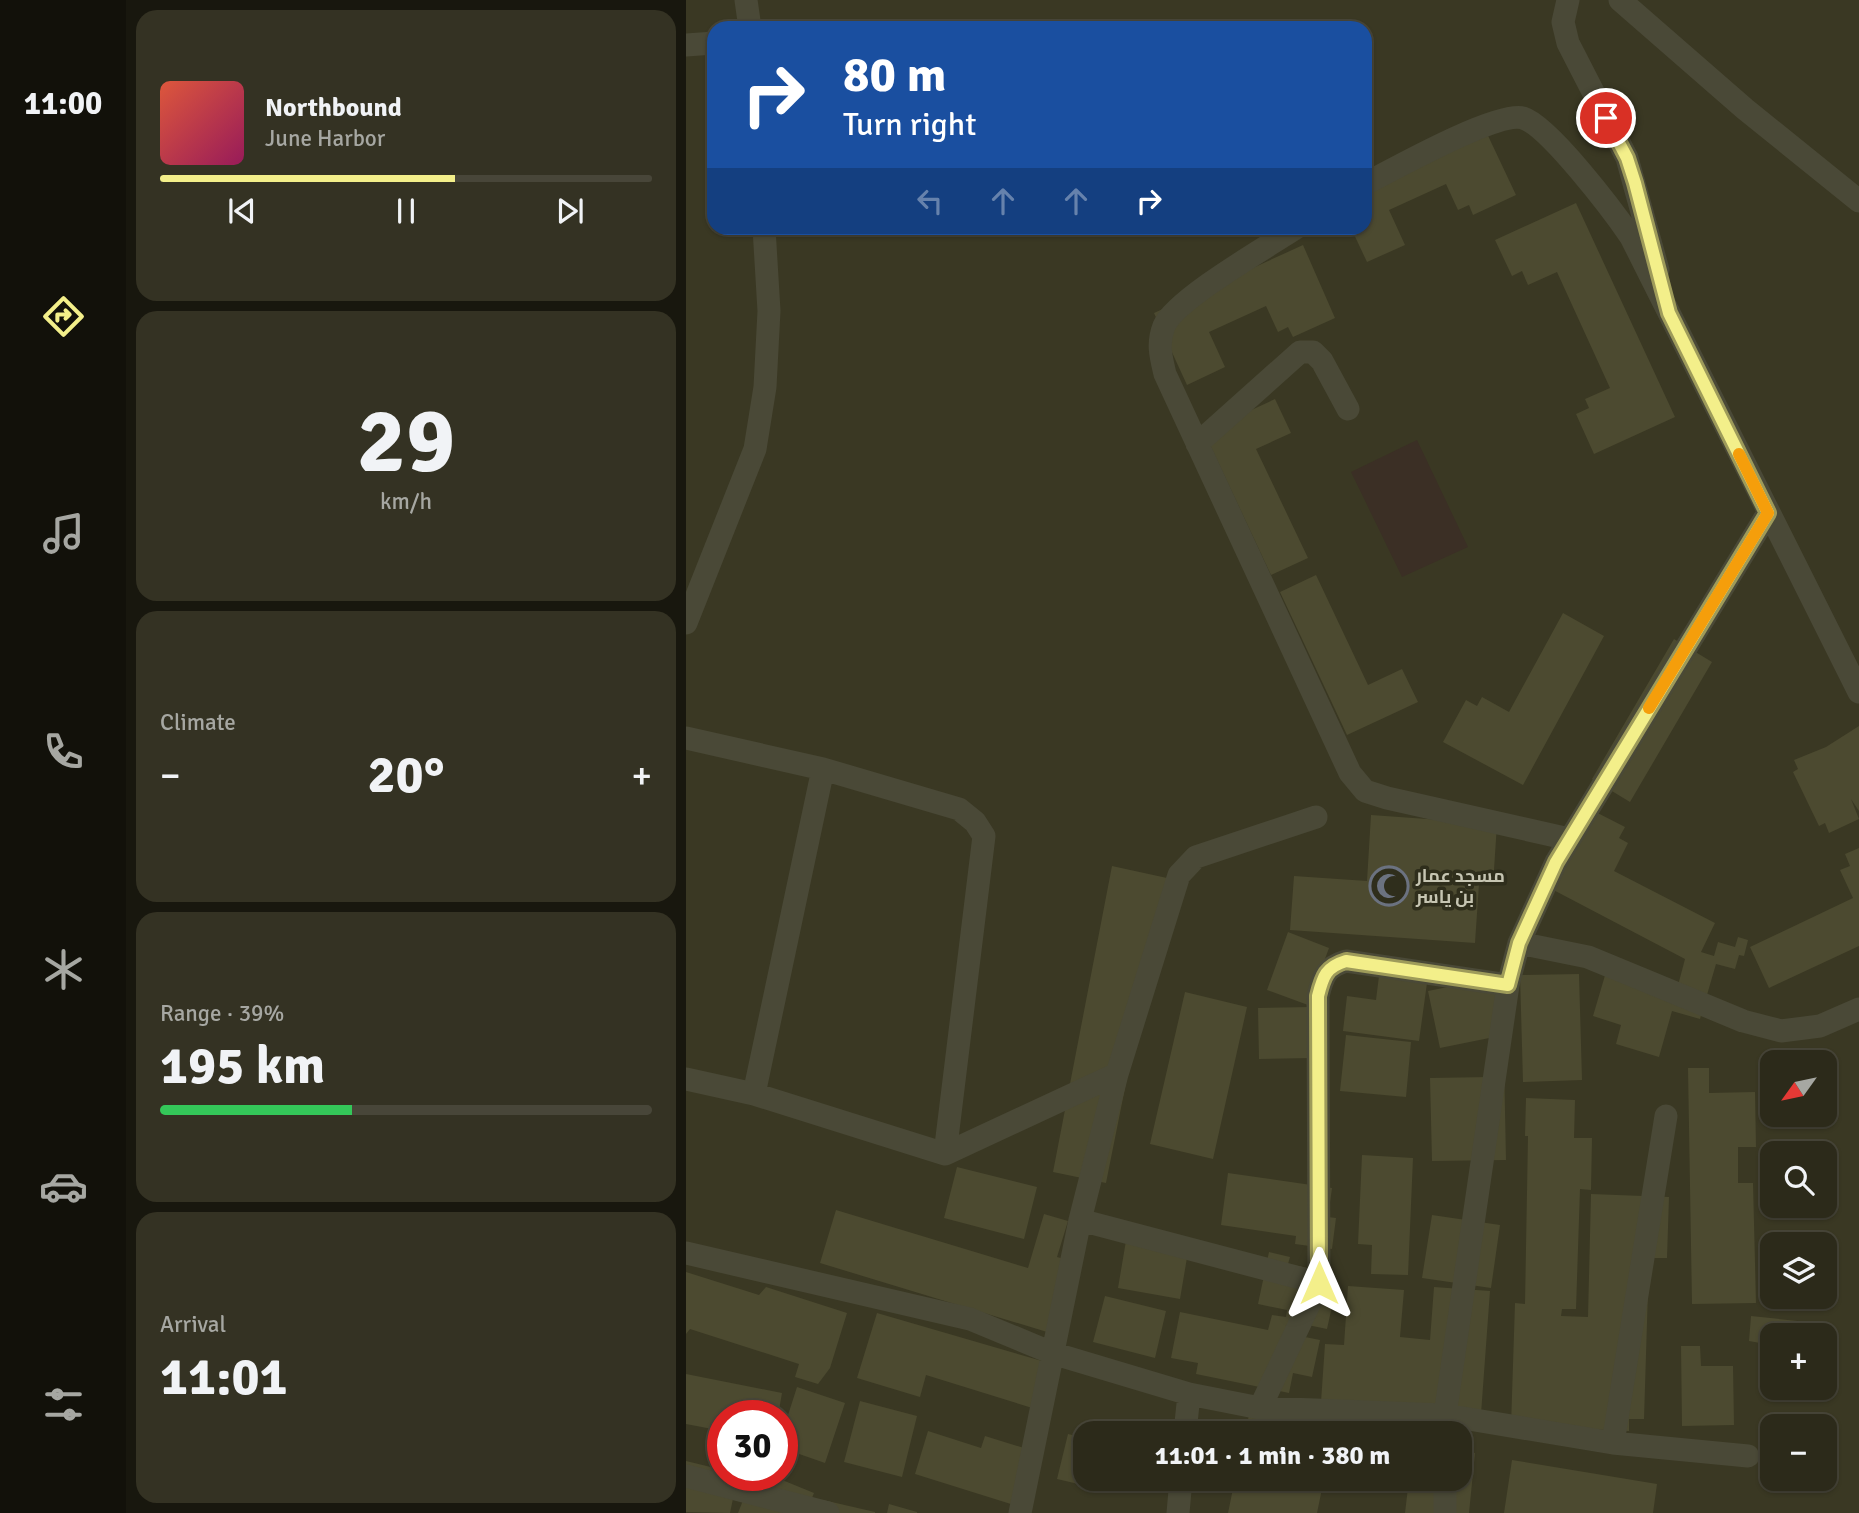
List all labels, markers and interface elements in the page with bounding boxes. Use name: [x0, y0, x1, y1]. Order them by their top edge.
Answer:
text: 80 m: [843, 45, 946, 105]
icon: right: [728, 49, 819, 140]
text: 11:00: [24, 84, 102, 123]
pin: [1576, 88, 1636, 148]
text: Northbound: [265, 92, 402, 124]
icon: arrive: [1587, 99, 1625, 137]
text: Turn right: [843, 105, 976, 144]
text: June Harbor: [265, 124, 385, 153]
icon: left: [911, 182, 949, 220]
icon: ahead: [984, 182, 1022, 220]
icon: ahead: [1057, 182, 1095, 220]
icon: right: [1130, 182, 1168, 220]
icon: previous: [223, 192, 261, 230]
icon: pause: [387, 192, 425, 230]
icon: next: [551, 192, 589, 230]
icon: directions: [39, 292, 88, 341]
text: 29: [357, 385, 455, 498]
text: km/h: [380, 487, 432, 516]
icon: music: [39, 509, 88, 558]
text: Climate: [160, 708, 236, 737]
icon: phone: [39, 727, 88, 776]
text: 20°: [368, 743, 444, 807]
text: −: [160, 752, 181, 799]
text: +: [631, 752, 652, 799]
mosque icon: مسجد عمار بن ياسر: [1368, 865, 1410, 907]
place label: مسجد عمار بن ياسر: [1415, 865, 1505, 908]
icon: climate: [39, 945, 88, 994]
text: Range · 39%: [160, 999, 284, 1028]
text: 195 km: [160, 1034, 325, 1098]
north arrow: [1760, 1050, 1838, 1127]
map controls: [1760, 1050, 1837, 1491]
button: search: [1760, 1141, 1837, 1218]
icon: car: [39, 1162, 88, 1211]
button: layers: [1760, 1232, 1837, 1309]
position arrow: [1282, 1246, 1356, 1320]
text: Arrival: [160, 1310, 226, 1339]
button: +: [1760, 1323, 1837, 1400]
text: 11:01: [160, 1345, 288, 1409]
icon: filters: [39, 1380, 88, 1429]
speed limit sign: 30: [707, 1400, 798, 1491]
button: −: [1760, 1414, 1837, 1491]
text: 11:01 · 1 min · 380 m: [1155, 1440, 1390, 1472]

